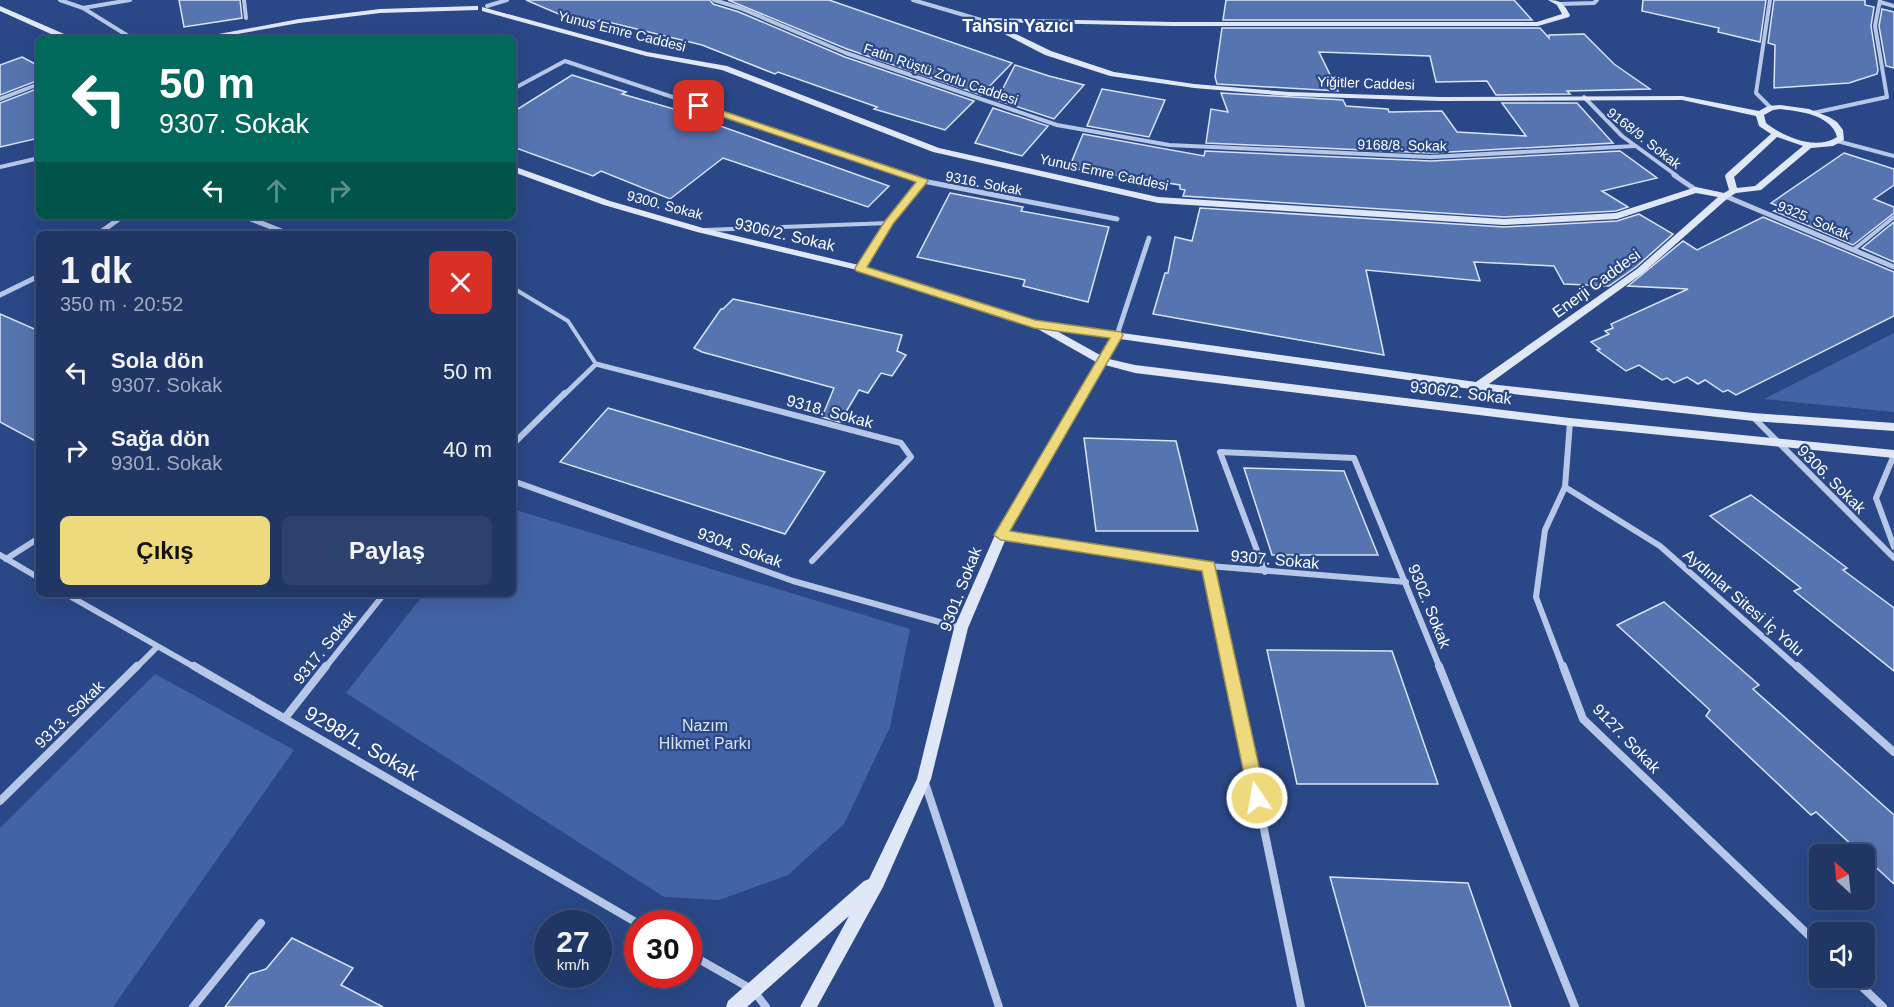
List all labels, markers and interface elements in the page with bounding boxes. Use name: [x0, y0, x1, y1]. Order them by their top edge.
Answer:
street label: Yunus Emre Caddesi: [556, 7, 688, 55]
district label: Tahsin Yazıcı: [962, 16, 1074, 36]
street label: Fatin Rüştü Zorlu Caddesi: [862, 40, 1020, 108]
icon: left: [60, 60, 138, 138]
text: 50 m: [159, 60, 255, 107]
street label: Yiğitler Caddesi: [1317, 73, 1415, 93]
pin: [673, 80, 724, 131]
icon: arrive: [682, 89, 715, 122]
street label: 9168/9. Sokak: [1604, 104, 1685, 172]
text: 9307. Sokak: [159, 109, 309, 139]
street label: 9168/8. Sokak: [1357, 136, 1448, 154]
street label: Yunus Emre Caddesi: [1038, 151, 1170, 193]
street label: 9316. Sokak: [944, 168, 1025, 198]
icon: left: [197, 174, 230, 207]
icon: ahead: [260, 174, 293, 207]
icon: right: [323, 174, 356, 207]
street label: 9300. Sokak: [625, 187, 706, 223]
street label: 9325. Sokak: [1775, 197, 1854, 243]
street label: 9306/2. Sokak: [733, 215, 838, 255]
street label: Enerji Caddesi: [1549, 246, 1643, 321]
text: 1 dk: [60, 250, 132, 291]
button: close: [429, 251, 492, 314]
text: 350 m · 20:52: [60, 293, 183, 315]
text: Sola dön: [111, 348, 204, 373]
icon: left: [60, 356, 93, 389]
text: 50 m: [443, 359, 492, 384]
text: 9307. Sokak: [111, 374, 222, 396]
street label: 9306/2. Sokak: [1409, 378, 1514, 407]
street label: 9318. Sokak: [785, 392, 876, 431]
text: Sağa dön: [111, 426, 210, 451]
icon: right: [60, 434, 93, 467]
text: 40 m: [443, 437, 492, 462]
street label: 9306. Sokak: [1794, 442, 1870, 518]
text: 9301. Sokak: [111, 452, 222, 474]
button: Çıkış: [60, 516, 270, 585]
button: Paylaş: [282, 516, 492, 585]
street label: 9304. Sokak: [695, 524, 785, 571]
street label: 9301. Sokak: [937, 544, 985, 634]
street label: Aydınlar Sitesi İç Yolu: [1680, 545, 1808, 659]
street label: 9307. Sokak: [1230, 547, 1321, 572]
street label: 9302. Sokak: [1405, 562, 1454, 652]
street label: 9317. Sokak: [290, 607, 360, 687]
street label: 9313. Sokak: [31, 677, 108, 751]
street label: 9127. Sokak: [1590, 700, 1664, 777]
street label: 9298/1. Sokak: [301, 702, 424, 785]
park label: Nazım Hİkmet Parkı: [659, 717, 751, 752]
position arrow: [1225, 766, 1289, 830]
north arrow: [1809, 844, 1875, 910]
map controls: [1809, 844, 1875, 988]
speed limit sign: 30: [624, 910, 702, 988]
button: sound: [1809, 922, 1875, 988]
text: 27: [556, 925, 590, 958]
text: km/h: [557, 956, 589, 973]

